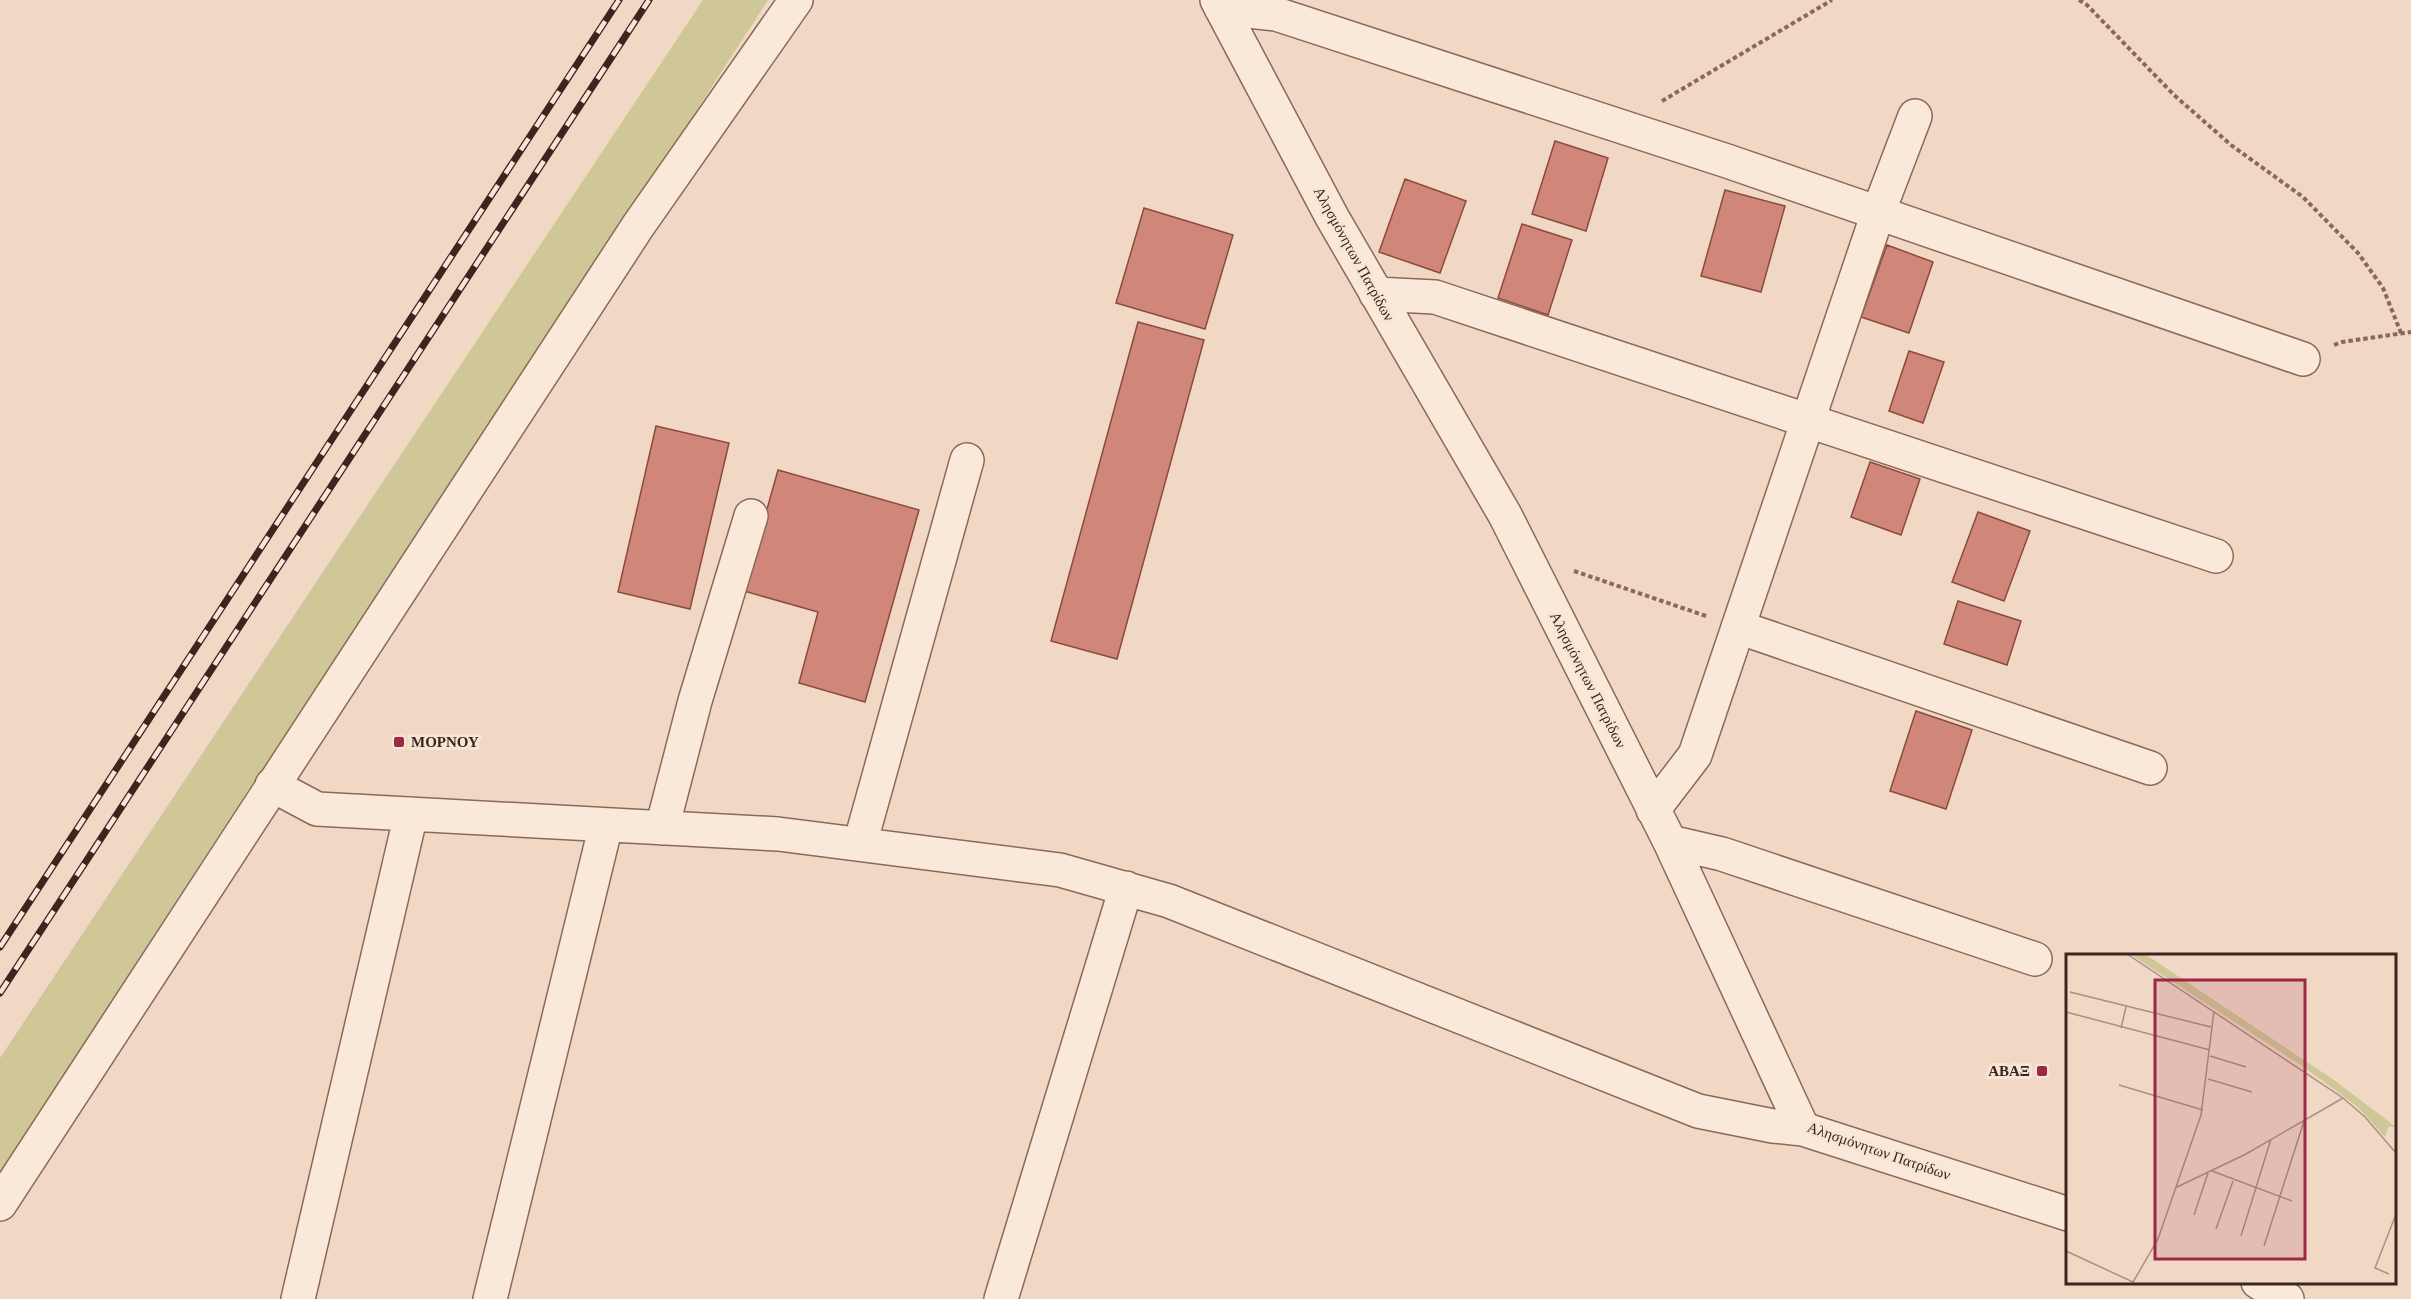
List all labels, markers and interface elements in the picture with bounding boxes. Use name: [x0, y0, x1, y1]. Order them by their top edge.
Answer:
street label: Αλησμόνητων Πατρίδων: [1311, 184, 1398, 324]
street label: Αλησμόνητων Πατρίδων: [1547, 609, 1629, 751]
place label: ΜΟΡΝΟΥ: [411, 734, 479, 750]
marker: ΜΟΡΝΟΥ: [392, 735, 406, 749]
inset map: [2066, 954, 2396, 1284]
place label: ΑΒΑΞ: [1988, 1063, 2030, 1079]
marker: ΑΒΑΞ: [2035, 1064, 2049, 1078]
street label: Αλησμόνητων Πατρίδων: [1805, 1119, 1953, 1183]

